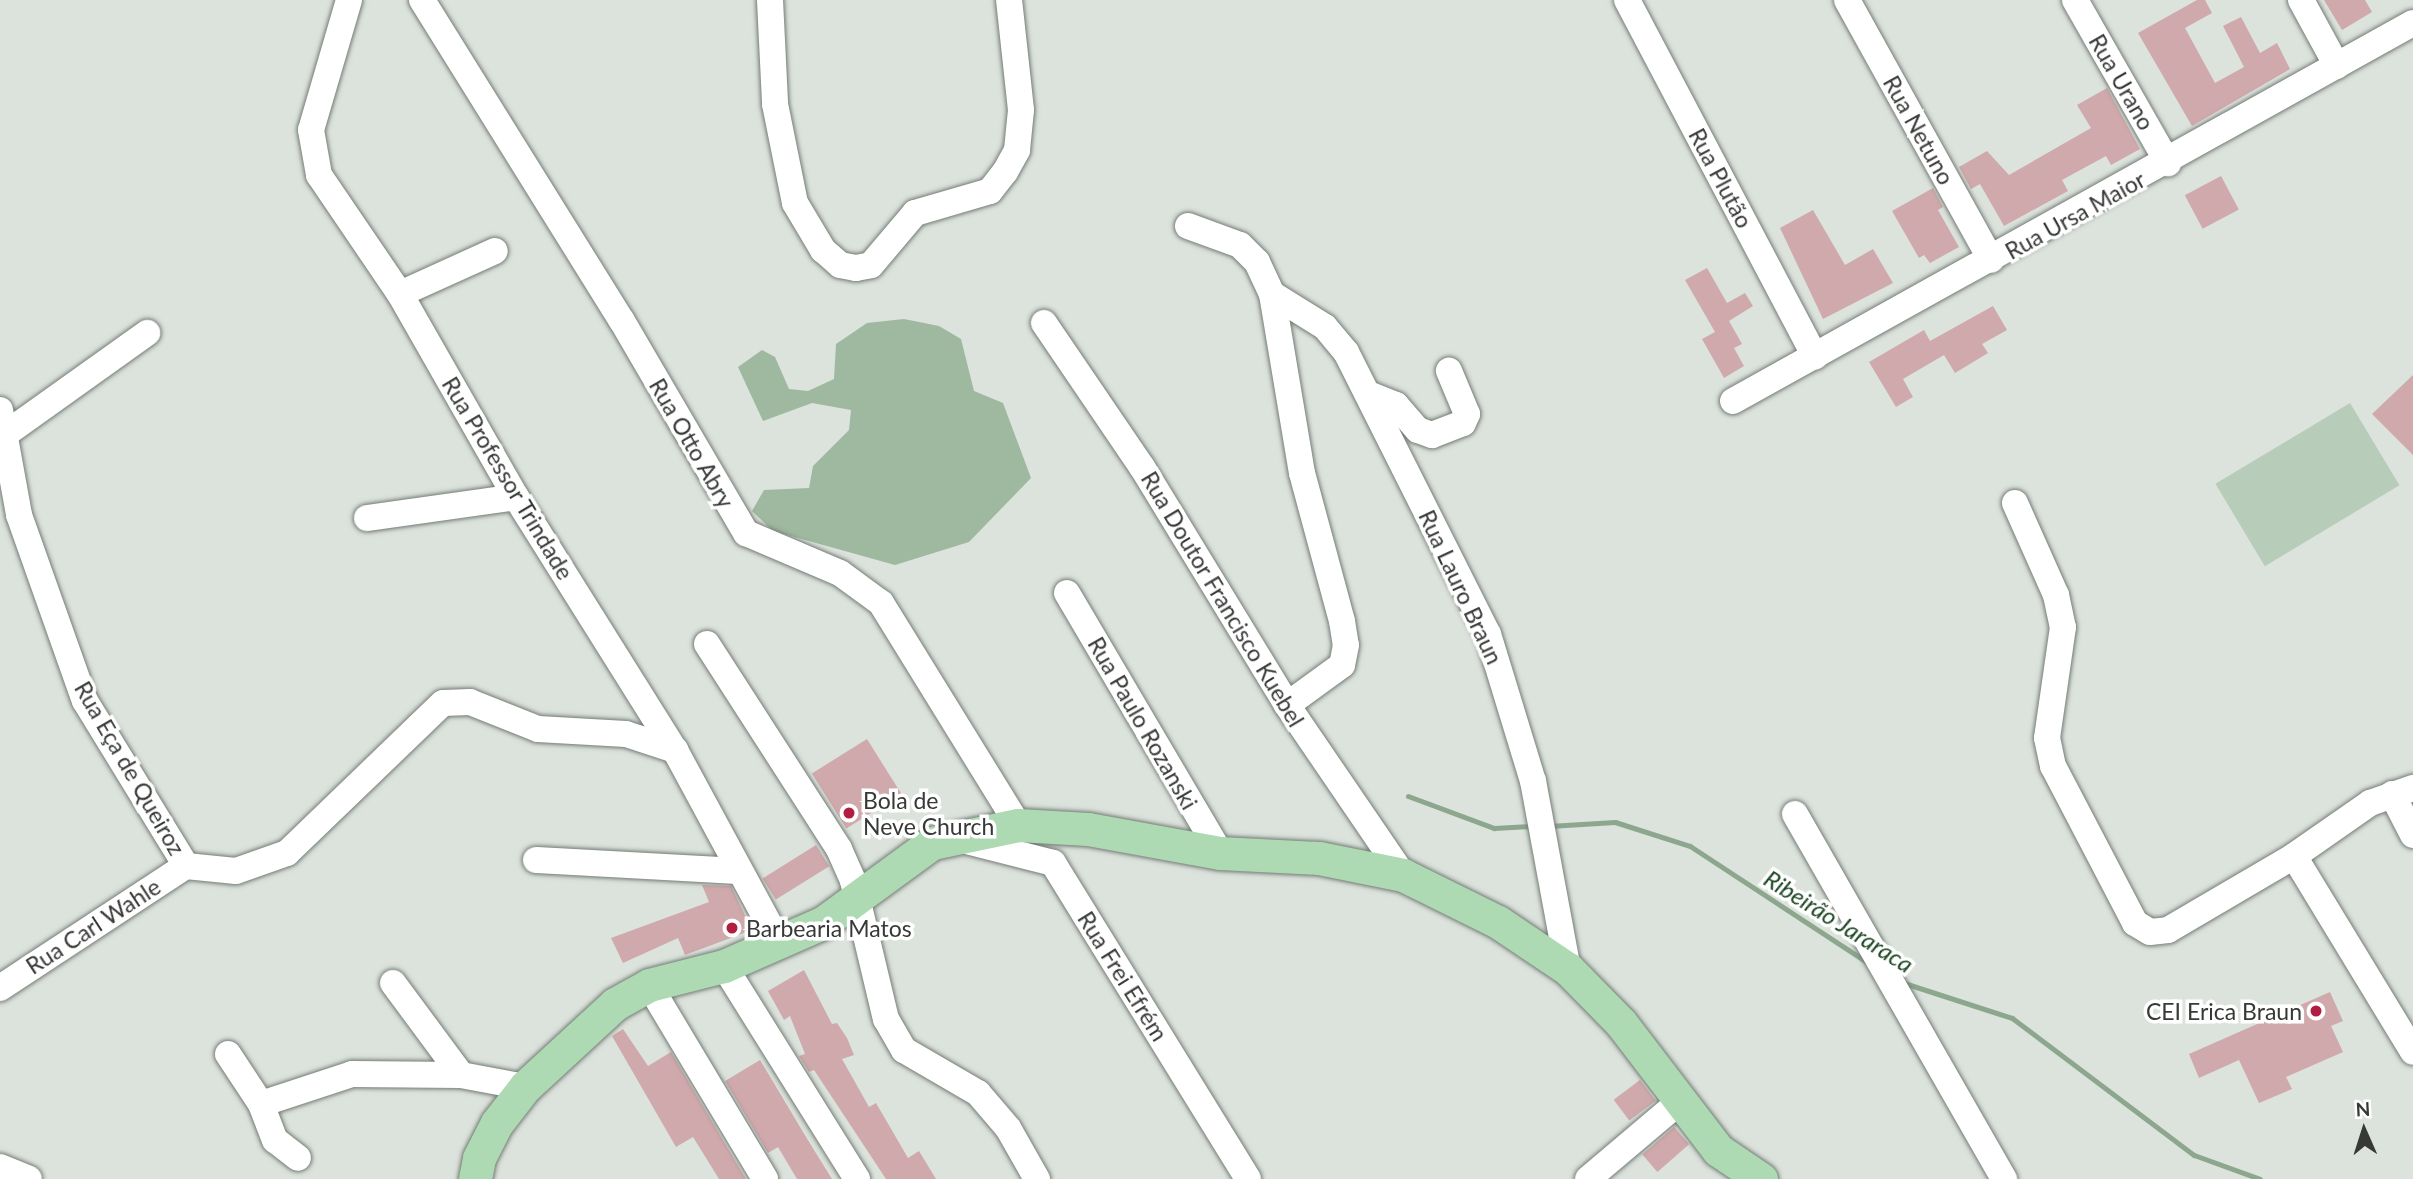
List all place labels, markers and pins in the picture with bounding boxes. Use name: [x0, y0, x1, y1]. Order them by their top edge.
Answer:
place label: Bola de Neve Church: [863, 786, 994, 840]
marker: Bola de Neve Church: [841, 805, 857, 821]
place label: Barbearia Matos: [746, 914, 912, 942]
marker: Barbearia Matos: [724, 920, 740, 936]
place label: CEI Erica Braun: [2146, 997, 2302, 1025]
marker: CEI Erica Braun: [2308, 1003, 2324, 1019]

